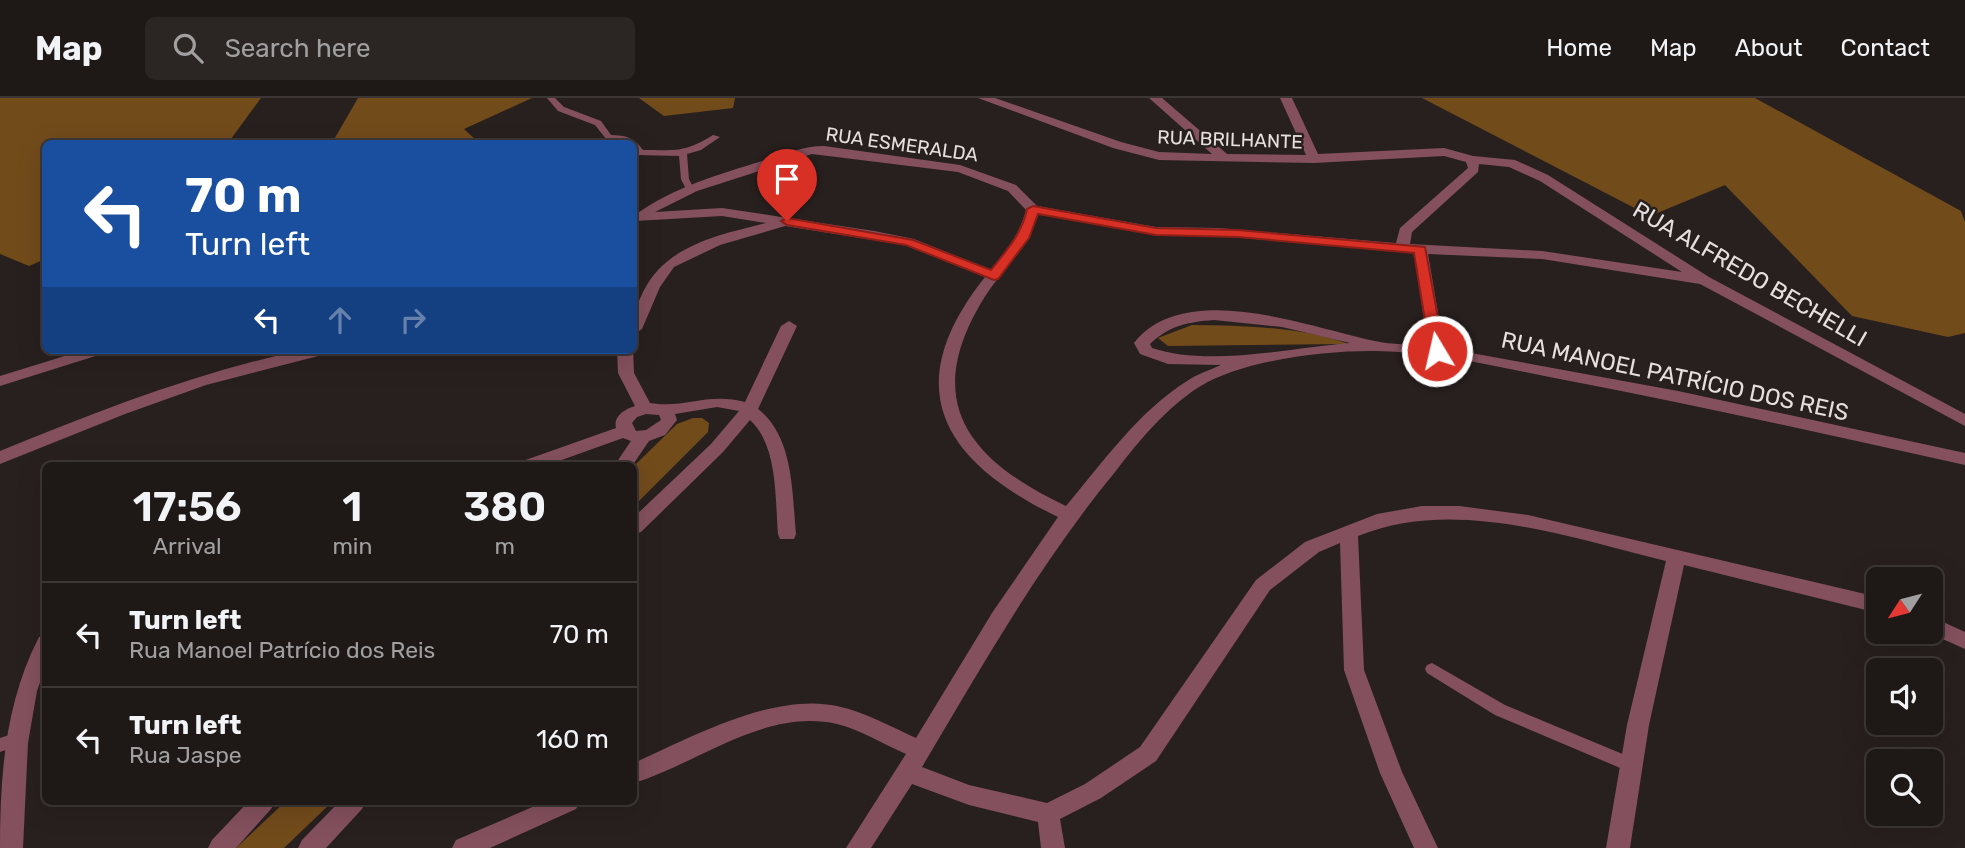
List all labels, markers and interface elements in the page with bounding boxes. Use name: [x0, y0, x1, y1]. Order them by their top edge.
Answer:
search box: [145, 17, 635, 80]
text: Map: [35, 29, 103, 68]
icon: search: [169, 29, 207, 67]
text: Search here: [225, 33, 370, 64]
text: Home: [1546, 34, 1612, 62]
text: Map: [1650, 34, 1697, 62]
text: About: [1735, 34, 1803, 62]
text: Contact: [1841, 34, 1930, 62]
street label: RUA ESMERALDA: [824, 122, 980, 167]
street label: RUA BRILHANTE: [1157, 125, 1303, 154]
pin: [757, 149, 817, 221]
icon: arrive: [768, 160, 806, 198]
text: 70 m: [185, 166, 302, 224]
icon: left: [70, 168, 161, 259]
street label: RUA ALFREDO BECHELLI: [1628, 195, 1872, 353]
text: Turn left: [185, 225, 310, 263]
icon: left: [248, 301, 286, 339]
icon: ahead: [321, 301, 359, 339]
icon: right: [394, 301, 432, 339]
position arrow: [1400, 314, 1474, 388]
street label: RUA MANOEL PATRÍCIO DOS REIS: [1499, 325, 1851, 427]
text: 17:56: [133, 482, 242, 532]
text: 1: [342, 482, 362, 532]
text: 380: [463, 482, 546, 532]
text: Arrival: [153, 532, 222, 560]
text: min: [332, 532, 372, 560]
text: m: [494, 532, 515, 560]
north arrow: [1866, 567, 1942, 644]
map controls: [1866, 567, 1943, 826]
text: Turn left: [129, 605, 241, 636]
icon: left: [70, 616, 108, 654]
text: 70 m: [550, 619, 609, 650]
text: Rua Manoel Patrício dos Reis: [129, 636, 435, 664]
button: sound: [1866, 658, 1943, 735]
text: Turn left: [129, 710, 241, 741]
icon: left: [70, 721, 108, 759]
text: 160 m: [536, 724, 609, 755]
text: Rua Jaspe: [129, 741, 242, 769]
button: search: [1866, 749, 1943, 826]

